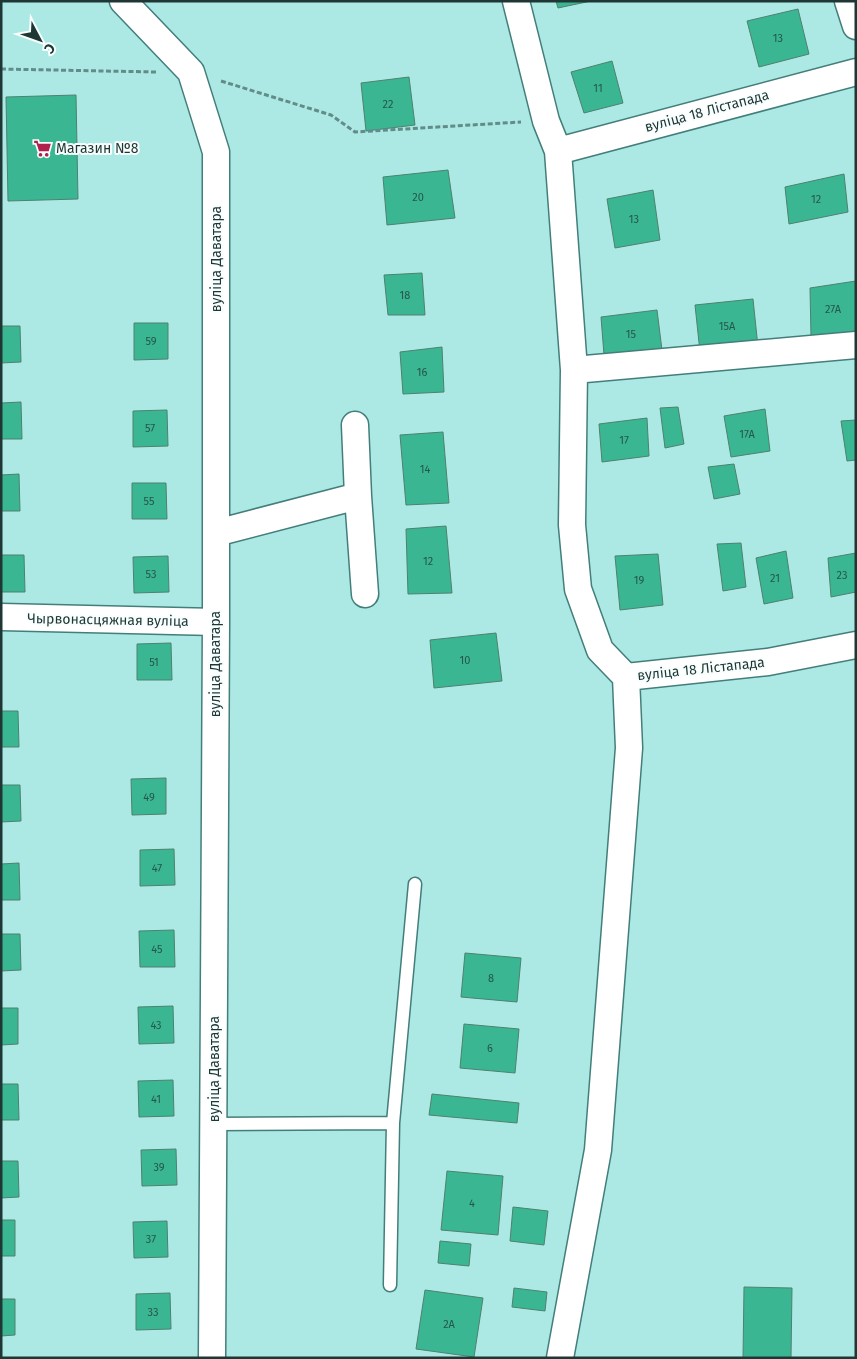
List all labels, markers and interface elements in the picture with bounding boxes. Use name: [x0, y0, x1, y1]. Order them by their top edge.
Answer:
north arrow: [15, 15, 65, 65]
house number: 13: [773, 32, 783, 45]
text: С: [40, 40, 58, 57]
house number: 11: [593, 82, 603, 95]
street label: вуліца 18 Лістапада: [643, 86, 771, 136]
house number: 22: [383, 98, 393, 111]
supermarket icon: Магазин №8: [32, 138, 52, 158]
place label: Магазин №8: [56, 140, 139, 157]
house number: 20: [412, 191, 424, 204]
house number: 12: [811, 193, 821, 206]
street label: вуліца Даватара: [208, 206, 225, 312]
house number: 13: [629, 213, 639, 226]
house number: 18: [400, 289, 410, 302]
house number: 27А: [825, 303, 842, 316]
house number: 15А: [719, 320, 736, 333]
house number: 15: [626, 328, 637, 341]
house number: 59: [145, 335, 157, 348]
house number: 16: [417, 366, 427, 379]
house number: 57: [145, 422, 155, 435]
house number: 17А: [739, 428, 756, 441]
house number: 17: [619, 434, 629, 447]
house number: 14: [420, 463, 430, 476]
house number: 55: [144, 495, 155, 508]
house number: 12: [423, 555, 433, 568]
house number: 53: [146, 568, 156, 581]
house number: 23: [837, 569, 847, 582]
house number: 21: [770, 572, 780, 585]
house number: 19: [634, 574, 644, 587]
street label: Чырвонасцяжная вуліца: [27, 610, 189, 630]
street label: вуліца Даватара: [207, 611, 224, 717]
house number: 10: [460, 654, 470, 667]
street label: вуліца 18 Лістапада: [636, 654, 766, 684]
house number: 51: [149, 656, 159, 669]
house number: 49: [143, 791, 155, 804]
house number: 47: [152, 862, 162, 875]
house number: 45: [151, 943, 163, 956]
house number: 8: [488, 972, 494, 985]
street label: вуліца Даватара: [206, 1016, 223, 1122]
house number: 43: [150, 1019, 162, 1032]
house number: 6: [487, 1042, 493, 1055]
house number: 41: [151, 1093, 161, 1106]
house number: 39: [153, 1161, 165, 1174]
house number: 4: [469, 1197, 475, 1210]
house number: 37: [146, 1233, 156, 1246]
house number: 33: [148, 1306, 158, 1319]
house number: 2А: [443, 1318, 456, 1331]

